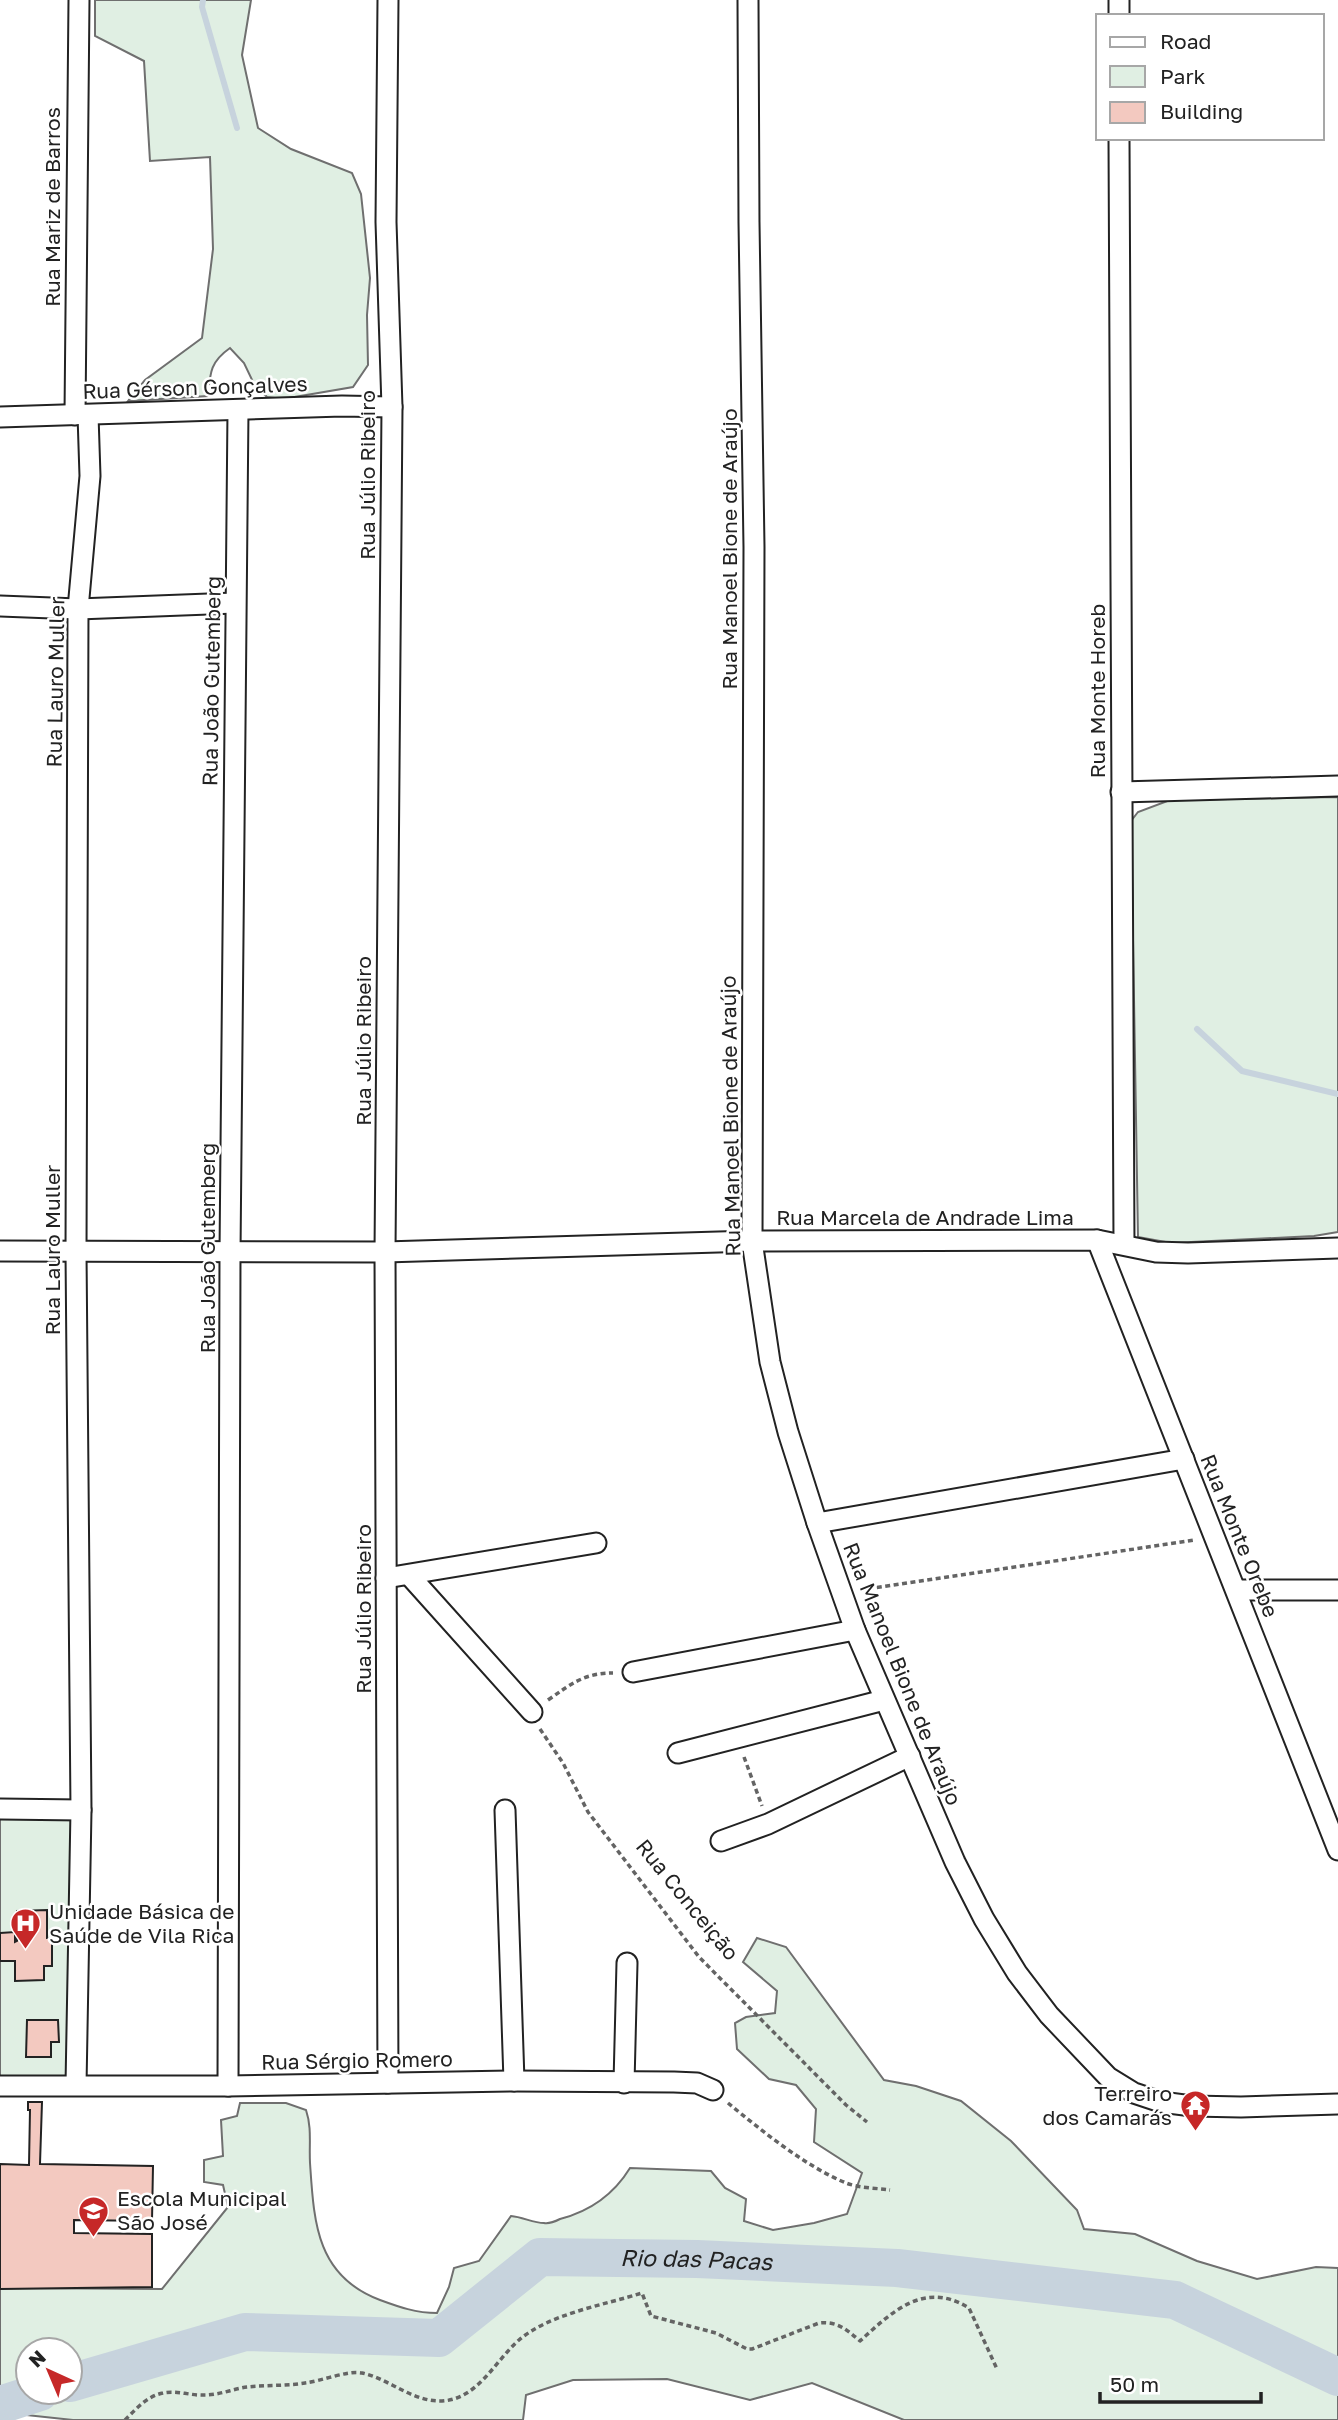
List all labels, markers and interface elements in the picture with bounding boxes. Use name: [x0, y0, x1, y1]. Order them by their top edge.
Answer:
legend: [1096, 14, 1324, 140]
text: Road: [1160, 28, 1211, 54]
text: Park: [1160, 63, 1206, 89]
text: Building: [1160, 98, 1243, 124]
street label: Rua Mariz de Barros: [39, 107, 65, 307]
street label: Rua Gérson Gonçalves: [82, 370, 308, 404]
street label: Rua Júlio Ribeiro: [354, 390, 380, 560]
street label: Rua Manoel Bione de Araújo: [716, 408, 742, 690]
street label: Rua João Gutemberg: [196, 576, 226, 786]
street label: Rua Lauro Muller: [41, 596, 69, 768]
street label: Rua Monte Horeb: [1084, 604, 1110, 778]
street label: Rua Júlio Ribeiro: [350, 956, 376, 1126]
street label: Rua Manoel Bione de Araújo: [715, 975, 745, 1257]
street label: Rua João Gutemberg: [194, 1143, 220, 1353]
street label: Rua Lauro Muller: [39, 1165, 65, 1335]
street label: Rua Marcela de Andrade Lima: [776, 1204, 1074, 1230]
street label: Rua Monte Orebe: [1195, 1450, 1285, 1621]
street label: Rua Júlio Ribeiro: [350, 1524, 376, 1694]
street label: Rua Manoel Bione de Araújo: [838, 1538, 968, 1809]
street label: Rua Conceição: [631, 1833, 745, 1965]
place label: Unidade Básica de Saúde de Vila Rica: [49, 1898, 234, 1948]
hospital icon: Unidade Básica de Saúde de Vila Rica: [9, 1907, 43, 1951]
street label: Rua Sérgio Romero: [261, 2045, 453, 2075]
place label: Terreiro dos Camarás: [1043, 2080, 1172, 2130]
temple icon: Terreiro dos Camarás: [1178, 2089, 1212, 2133]
place label: Escola Municipal São José: [117, 2185, 287, 2235]
school or university icon: Escola Municipal São José: [77, 2194, 111, 2238]
water label: Rio das Pacas: [620, 2243, 774, 2275]
north arrow: [14, 2336, 84, 2406]
text: N: [24, 2345, 50, 2372]
scale bar: [1100, 2360, 1261, 2404]
text: 50 m: [1110, 2371, 1159, 2397]

